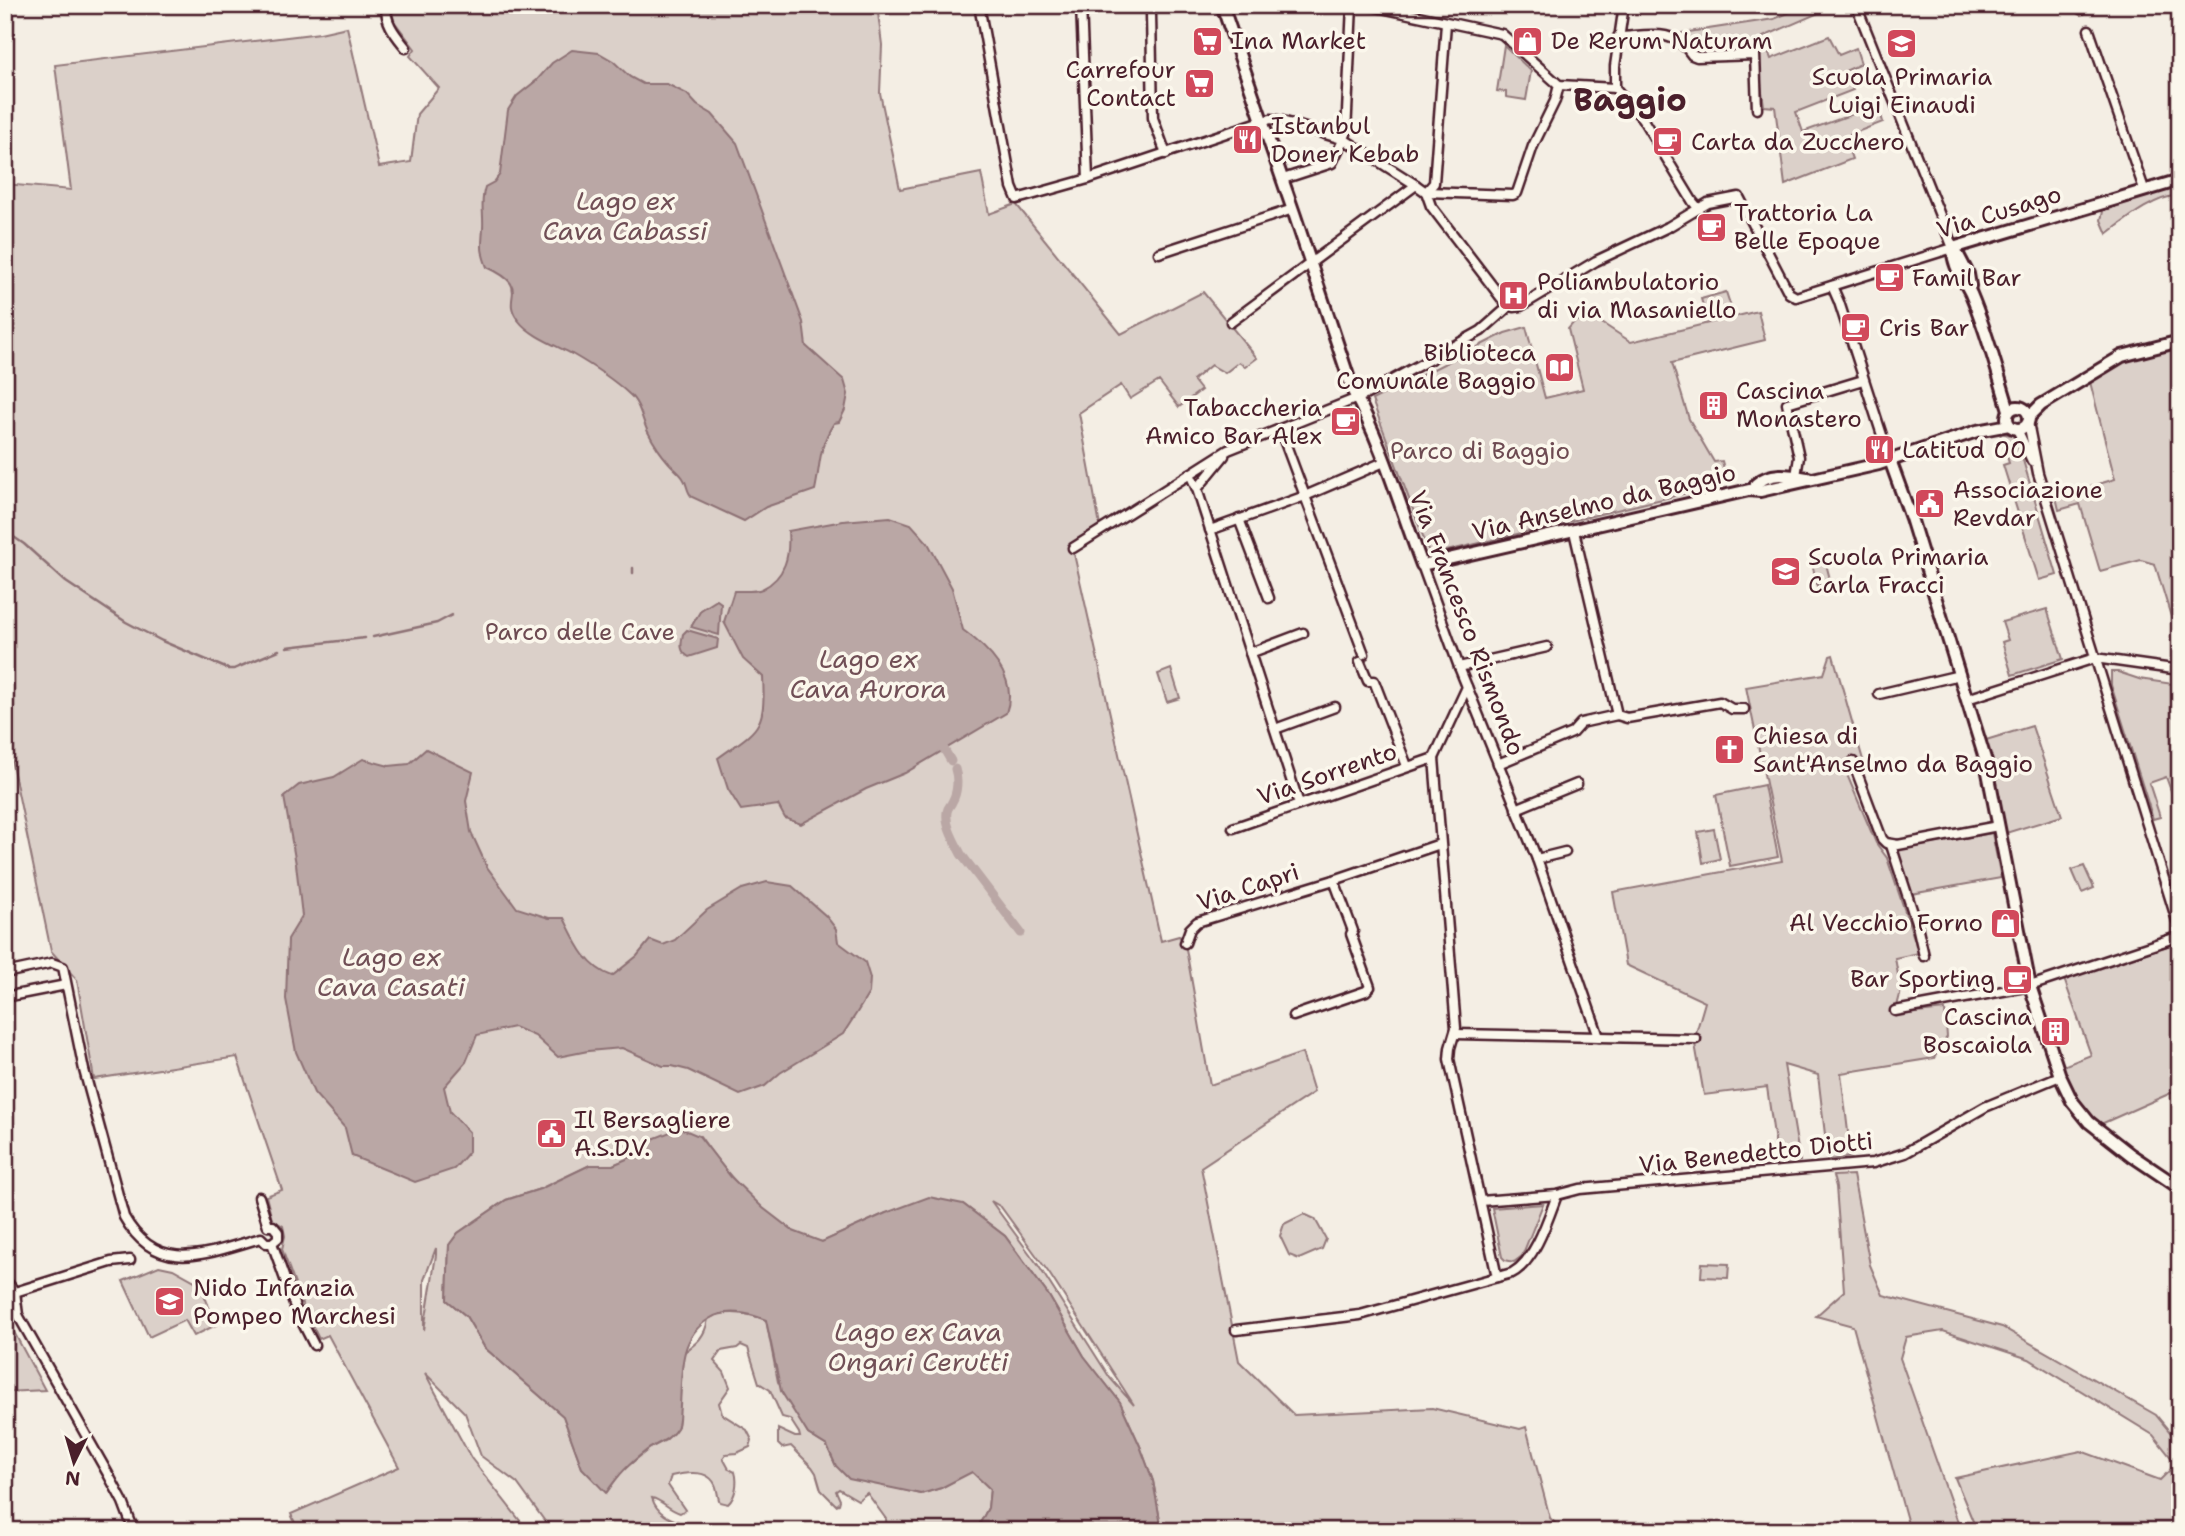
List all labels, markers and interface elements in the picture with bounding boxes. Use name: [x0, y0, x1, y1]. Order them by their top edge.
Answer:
supermarket icon: Ina Market: [1191, 24, 1225, 58]
shop icon: De Rerum Naturam: [1511, 24, 1545, 58]
place label: Ina Market: [1231, 25, 1366, 57]
place label: De Rerum Naturam: [1551, 25, 1772, 57]
school or university icon: Scuola Primaria Luigi Einaudi: [1885, 26, 1919, 60]
place label: Carrefour Contact: [1065, 54, 1176, 114]
place label: Scuola Primaria Luigi Einaudi: [1812, 61, 1992, 121]
supermarket icon: Carrefour Contact: [1182, 67, 1216, 101]
district label: Baggio: [1573, 78, 1687, 121]
place label: Istanbul Doner Kebab: [1271, 110, 1419, 170]
restaurant icon: Istanbul Doner Kebab: [1231, 123, 1265, 157]
cafe icon: Carta da Zucchero: [1651, 125, 1685, 159]
place label: Carta da Zucchero: [1691, 126, 1905, 158]
street label: Via Cusago: [1933, 178, 2065, 246]
water label: Lago ex Cava Cabassi: [543, 183, 708, 248]
place label: Trattoria La Belle Epoque: [1734, 197, 1881, 257]
cafe icon: Trattoria La Belle Epoque: [1694, 210, 1728, 244]
cafe icon: Famil Bar: [1872, 261, 1906, 295]
place label: Famil Bar: [1912, 262, 2022, 294]
place label: Poliambulatorio di via Masaniello: [1537, 266, 1737, 326]
hospital icon: Poliambulatorio di via Masaniello: [1497, 279, 1531, 313]
cafe icon: Cris Bar: [1839, 311, 1873, 345]
place label: Cris Bar: [1879, 312, 1970, 344]
place label: Biblioteca Comunale Baggio: [1336, 337, 1536, 397]
library icon: Biblioteca Comunale Baggio: [1542, 350, 1576, 384]
place label: Cascina Monastero: [1736, 375, 1862, 435]
building icon: Cascina Monastero: [1696, 388, 1730, 422]
place label: Tabaccheria Amico Bar Alex: [1145, 392, 1322, 452]
cafe icon: Tabaccheria Amico Bar Alex: [1328, 405, 1362, 439]
restaurant icon: Latitud 00: [1862, 433, 1896, 467]
place label: Latitud 00: [1902, 434, 2027, 466]
park label: Parco di Baggio: [1390, 435, 1570, 467]
street label: Via Anselmo da Baggio: [1469, 456, 1739, 548]
place label: Associazione Revdar: [1953, 474, 2103, 534]
street label: Via Francesco Rismondo: [1402, 486, 1532, 760]
public building icon: Associazione Revdar: [1913, 487, 1947, 521]
place label: Scuola Primaria Carla Fracci: [1808, 541, 1988, 601]
school or university icon: Scuola Primaria Carla Fracci: [1768, 554, 1802, 588]
park label: Parco delle Cave: [485, 616, 675, 648]
water label: Lago ex Cava Aurora: [789, 641, 947, 706]
place label: Chiesa di Sant'Anselmo da Baggio: [1753, 720, 2033, 780]
church icon: Chiesa di Sant'Anselmo da Baggio: [1713, 733, 1747, 767]
street label: Via Sorrento: [1253, 735, 1401, 813]
street label: Via Capri: [1193, 855, 1303, 919]
shop icon: Al Vecchio Forno: [1989, 906, 2023, 940]
place label: Al Vecchio Forno: [1789, 907, 1983, 939]
water label: Lago ex Cava Casati: [317, 939, 466, 1004]
cafe icon: Bar Sporting: [2001, 962, 2035, 996]
place label: Bar Sporting: [1850, 963, 1995, 995]
place label: Cascina Boscaiola: [1923, 1001, 2032, 1061]
building icon: Cascina Boscaiola: [2038, 1014, 2072, 1048]
place label: Il Bersagliere A.S.D.V.: [574, 1104, 731, 1164]
public building icon: Il Bersagliere A.S.D.V.: [534, 1117, 568, 1151]
street label: Via Benedetto Diotti: [1637, 1125, 1875, 1181]
place label: Nido Infanzia Pompeo Marchesi: [193, 1272, 396, 1332]
school or university icon: Nido Infanzia Pompeo Marchesi: [153, 1285, 187, 1319]
water label: Lago ex Cava Ongari Cerutti: [828, 1314, 1009, 1379]
north arrow: [38, 1428, 108, 1498]
text: N: [64, 1465, 81, 1492]

